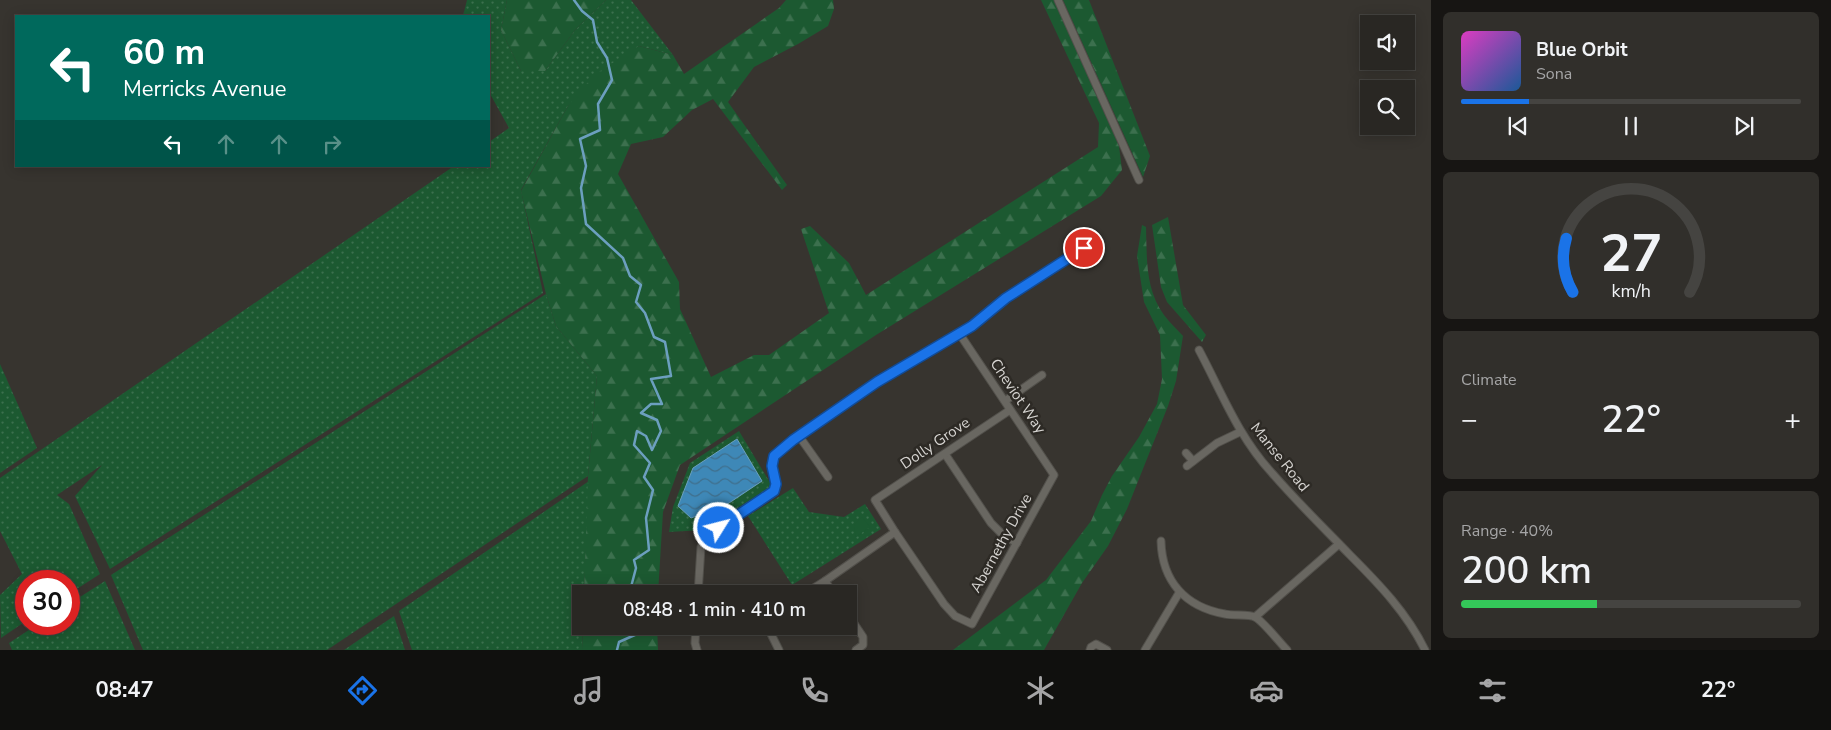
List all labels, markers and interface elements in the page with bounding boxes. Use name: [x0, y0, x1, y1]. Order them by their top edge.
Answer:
map controls: [1360, 15, 1415, 135]
button: sound: [1360, 15, 1415, 70]
text: 60 m: [123, 29, 205, 76]
icon: left: [40, 35, 105, 100]
text: Blue Orbit: [1536, 37, 1627, 63]
text: Sona: [1536, 63, 1572, 85]
text: Merricks Avenue: [123, 74, 286, 104]
button: search: [1360, 80, 1415, 135]
icon: previous: [1504, 112, 1532, 140]
icon: pause: [1617, 112, 1645, 140]
icon: next: [1730, 112, 1758, 140]
icon: left: [159, 130, 187, 158]
icon: ahead: [212, 130, 240, 158]
icon: ahead: [265, 130, 293, 158]
icon: right: [318, 130, 346, 158]
text: 27: [1600, 218, 1662, 289]
pin: [1063, 227, 1105, 269]
icon: arrive: [1070, 234, 1098, 262]
text: km/h: [1611, 279, 1651, 303]
street label: Cheviot Way: [986, 355, 1051, 438]
text: Climate: [1461, 369, 1516, 391]
text: 22°: [1601, 394, 1661, 445]
text: −: [1461, 401, 1478, 439]
text: +: [1784, 401, 1801, 439]
street label: Dolly Grove: [896, 412, 974, 474]
street label: Manse Road: [1246, 418, 1314, 496]
street label: Abernethy Drive: [965, 490, 1037, 596]
position arrow: [692, 501, 744, 553]
text: Range · 40%: [1461, 520, 1553, 542]
text: 200 km: [1461, 545, 1592, 596]
speed limit sign: 30: [15, 570, 80, 635]
text: 08:48 · 1 min · 410 m: [623, 597, 806, 623]
icon: directions: [345, 673, 380, 708]
icon: music: [571, 673, 606, 708]
icon: phone: [797, 673, 832, 708]
icon: climate: [1023, 673, 1058, 708]
icon: car: [1249, 673, 1284, 708]
icon: filters: [1475, 673, 1510, 708]
text: 08:47: [95, 675, 154, 705]
text: 22°: [1701, 675, 1735, 705]

